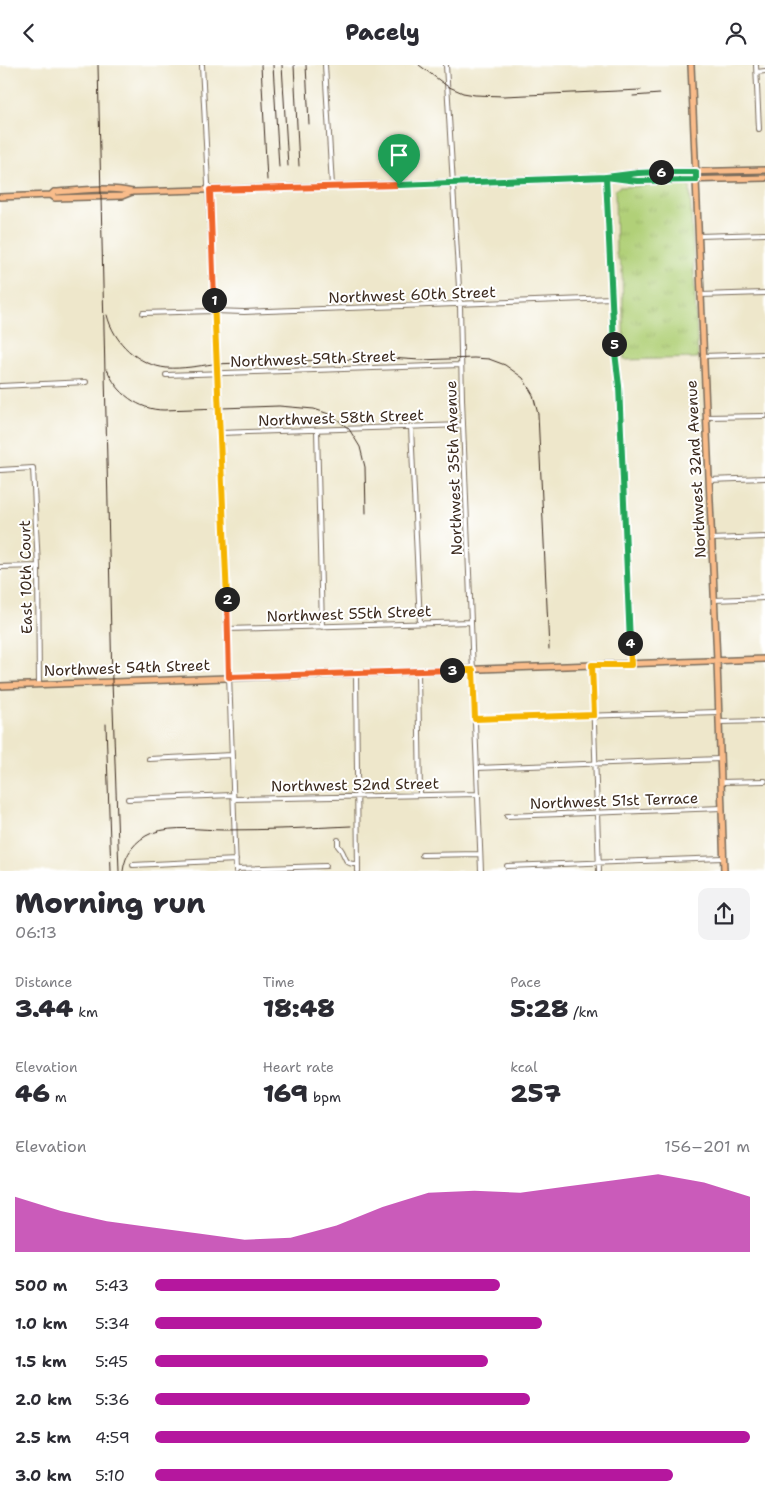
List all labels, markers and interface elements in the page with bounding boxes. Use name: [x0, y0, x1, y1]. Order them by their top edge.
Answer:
text: Pacely: [345, 18, 420, 47]
icon: back: [15, 19, 43, 47]
icon: person: [722, 19, 750, 47]
pin: [378, 134, 420, 185]
icon: arrive: [385, 141, 413, 169]
pin: 6: [648, 159, 674, 185]
text: 6: [657, 163, 666, 181]
street label: Northwest 60th Street: [328, 282, 496, 308]
pin: 1: [202, 287, 226, 313]
text: 1: [211, 291, 218, 309]
pin: 5: [602, 331, 626, 357]
text: 5: [610, 335, 619, 353]
street label: Northwest 59th Street: [230, 346, 396, 372]
street label: Northwest 32nd Avenue: [681, 379, 711, 559]
street label: Northwest 35th Avenue: [441, 380, 467, 556]
street label: Northwest 58th Street: [258, 405, 424, 431]
street label: East 10th Court: [15, 520, 37, 634]
pin: 2: [214, 587, 240, 611]
text: 2: [223, 590, 232, 608]
street label: Northwest 55th Street: [266, 601, 432, 627]
pin: 4: [618, 631, 642, 655]
text: 4: [626, 634, 635, 652]
street label: Northwest 54th Street: [44, 655, 210, 681]
pin: 3: [440, 657, 464, 683]
text: 3: [448, 661, 457, 679]
street label: Northwest 52nd Street: [271, 774, 439, 796]
street label: Northwest 51st Terrace: [529, 788, 699, 814]
text: Morning run: [15, 884, 205, 922]
button: share: [698, 888, 750, 940]
text: 06:13: [15, 922, 57, 943]
text: Distance: [15, 973, 72, 991]
text: Time: [263, 973, 295, 991]
text: Pace: [510, 973, 541, 991]
text: 3.44: [15, 991, 73, 1025]
text: 18:48: [263, 991, 335, 1025]
text: 5:28: [510, 991, 568, 1025]
text: km: [73, 1003, 98, 1021]
text: /km: [568, 1003, 598, 1021]
text: Elevation: [15, 1058, 78, 1076]
text: Heart rate: [263, 1058, 334, 1076]
text: kcal: [510, 1058, 538, 1076]
text: 46: [15, 1076, 50, 1110]
text: 169: [263, 1076, 308, 1110]
text: 257: [510, 1076, 561, 1110]
text: m: [50, 1088, 67, 1106]
text: bpm: [308, 1088, 341, 1106]
text: Elevation: [15, 1136, 87, 1157]
text: 156–201 m: [664, 1136, 750, 1157]
text: 500 m: [15, 1275, 67, 1296]
text: 5:43: [95, 1275, 129, 1296]
text: 1.0 km: [15, 1313, 67, 1334]
text: 5:34: [95, 1313, 130, 1334]
text: 1.5 km: [15, 1351, 67, 1372]
text: 5:45: [95, 1351, 128, 1372]
text: 2.0 km: [15, 1389, 72, 1410]
text: 5:36: [95, 1389, 130, 1410]
text: 2.5 km: [15, 1427, 71, 1448]
text: 4:59: [95, 1427, 130, 1448]
text: 3.0 km: [15, 1465, 71, 1486]
text: 5:10: [95, 1465, 125, 1486]

